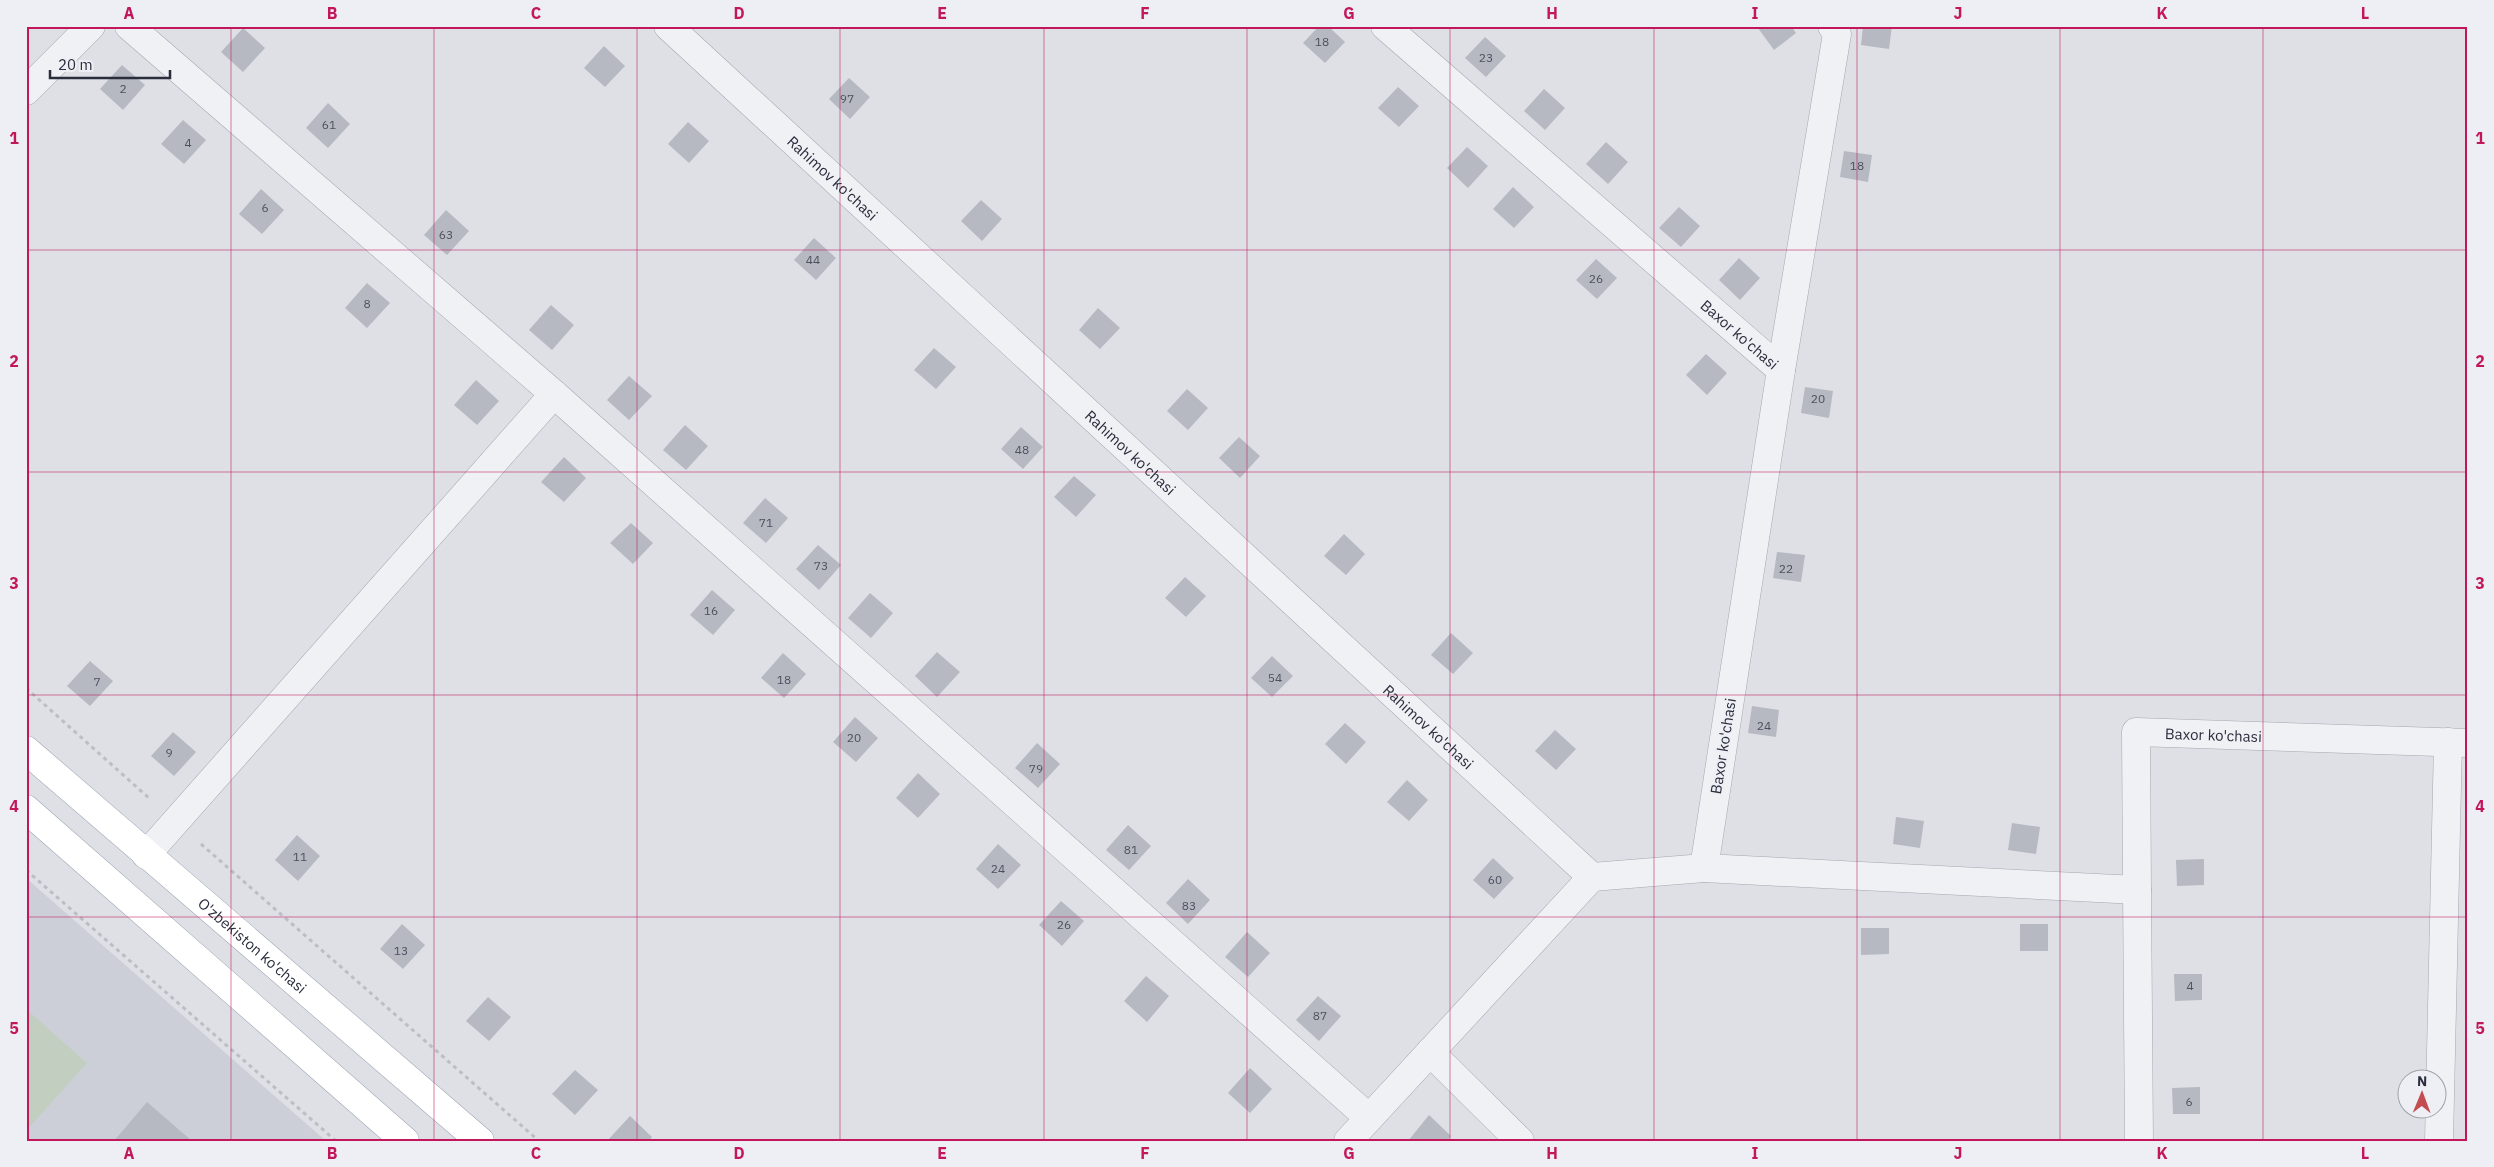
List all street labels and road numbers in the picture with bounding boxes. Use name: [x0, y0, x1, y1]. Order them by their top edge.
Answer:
street label: Rahimov ko'chasi: [784, 131, 882, 224]
street label: Baxor ko'chasi: [1697, 295, 1783, 373]
street label: Rahimov ko'chasi: [1081, 406, 1180, 499]
street label: Rahimov ko'chasi: [1379, 680, 1478, 773]
street label: Baxor ko'chasi: [1706, 697, 1740, 795]
street label: Baxor ko'chasi: [2165, 723, 2262, 746]
street label: O'zbekiston ko'chasi: [194, 893, 311, 997]

